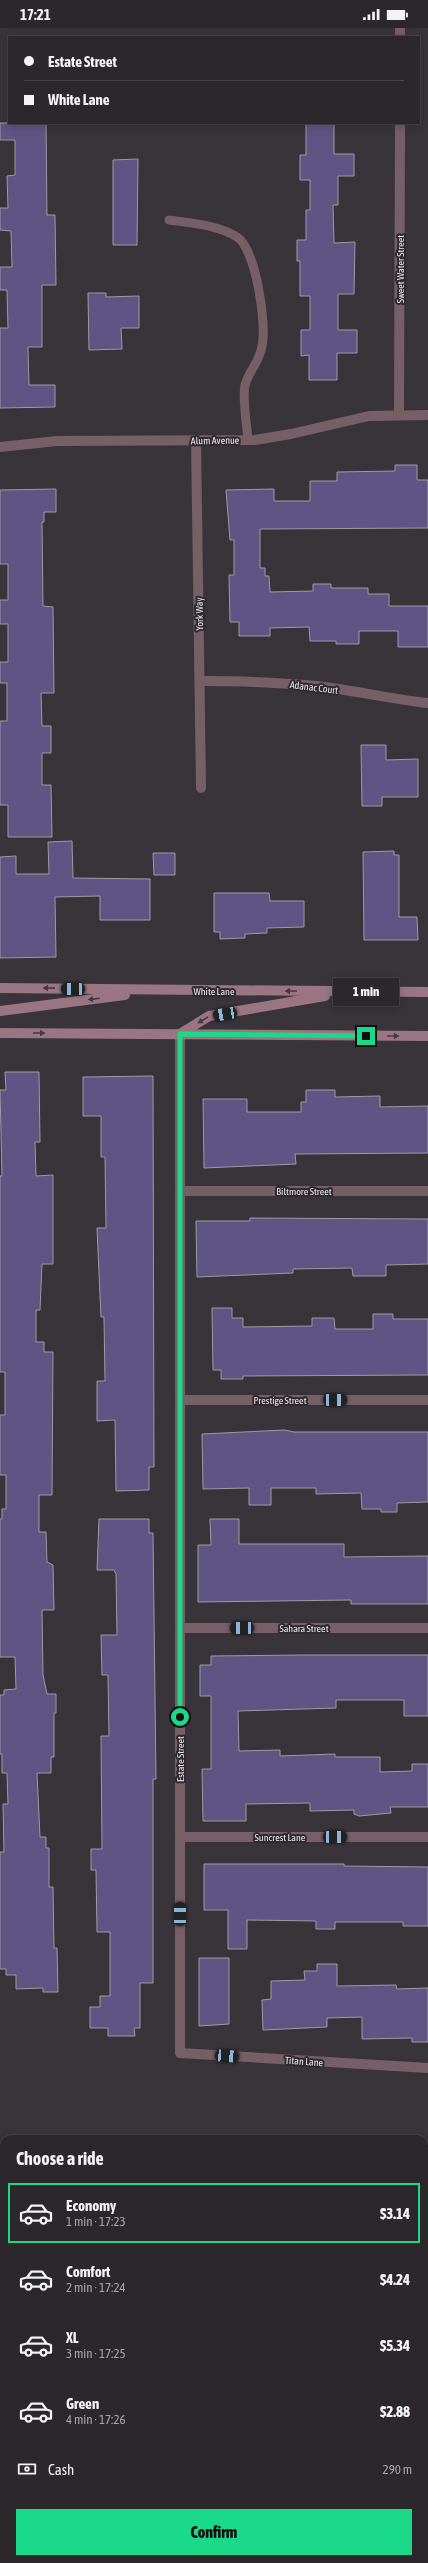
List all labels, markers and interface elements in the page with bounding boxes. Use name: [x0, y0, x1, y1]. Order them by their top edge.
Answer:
text: 17:21: [20, 6, 51, 23]
text: Estate Street: [48, 53, 117, 70]
text: White Lane: [48, 91, 110, 108]
street label: Sweet Water Street: [395, 235, 406, 303]
street label: Alum Avenue: [191, 435, 240, 446]
street label: York Way: [194, 597, 205, 631]
street label: Adanac Court: [289, 679, 339, 696]
callout: 1 min: [333, 978, 399, 1006]
car: [61, 983, 85, 995]
text: 1 min: [353, 984, 379, 999]
one-way arrow: [43, 985, 55, 992]
street label: White Lane: [194, 986, 235, 997]
one-way arrow: [284, 988, 297, 994]
one-way arrow: [88, 996, 100, 1002]
car: [212, 1006, 238, 1022]
one-way arrow: [197, 1017, 209, 1024]
route end: [357, 1027, 375, 1045]
one-way arrow: [33, 1030, 46, 1036]
one-way arrow: [387, 1033, 400, 1039]
street label: Biltmore Street: [276, 1186, 332, 1197]
car: [323, 1394, 347, 1406]
street label: Prestige Street: [253, 1395, 307, 1406]
car: [230, 1622, 254, 1634]
street label: Sahara Street: [279, 1623, 329, 1634]
route start: [171, 1708, 189, 1726]
street label: Estate Street: [175, 1736, 186, 1782]
car: [323, 1831, 347, 1843]
street label: Suncrest Lane: [255, 1832, 306, 1843]
car: [174, 1902, 186, 1926]
car: [215, 2049, 239, 2063]
street label: Titan Lane: [285, 2055, 324, 2068]
text: Choose a ride: [16, 2148, 104, 2169]
icon: car: [18, 2195, 54, 2231]
text: Economy: [66, 2197, 116, 2214]
text: $3.14: [380, 2205, 410, 2222]
text: 1 min · 17:23: [66, 2214, 126, 2229]
icon: car: [18, 2261, 54, 2297]
text: Comfort: [66, 2263, 110, 2280]
text: $4.24: [380, 2271, 410, 2288]
text: 2 min · 17:24: [66, 2280, 126, 2295]
icon: car: [18, 2327, 54, 2363]
text: XL: [66, 2329, 79, 2346]
text: $5.34: [380, 2337, 410, 2354]
text: 3 min · 17:25: [66, 2346, 126, 2361]
icon: car: [18, 2393, 54, 2429]
text: Green: [66, 2395, 99, 2412]
text: $2.88: [380, 2403, 410, 2420]
text: 4 min · 17:26: [66, 2412, 126, 2427]
icon: cash: [16, 2458, 38, 2480]
text: Cash: [48, 2461, 74, 2478]
text: 290 m: [383, 2462, 412, 2477]
button: Confirm: [16, 2509, 412, 2555]

